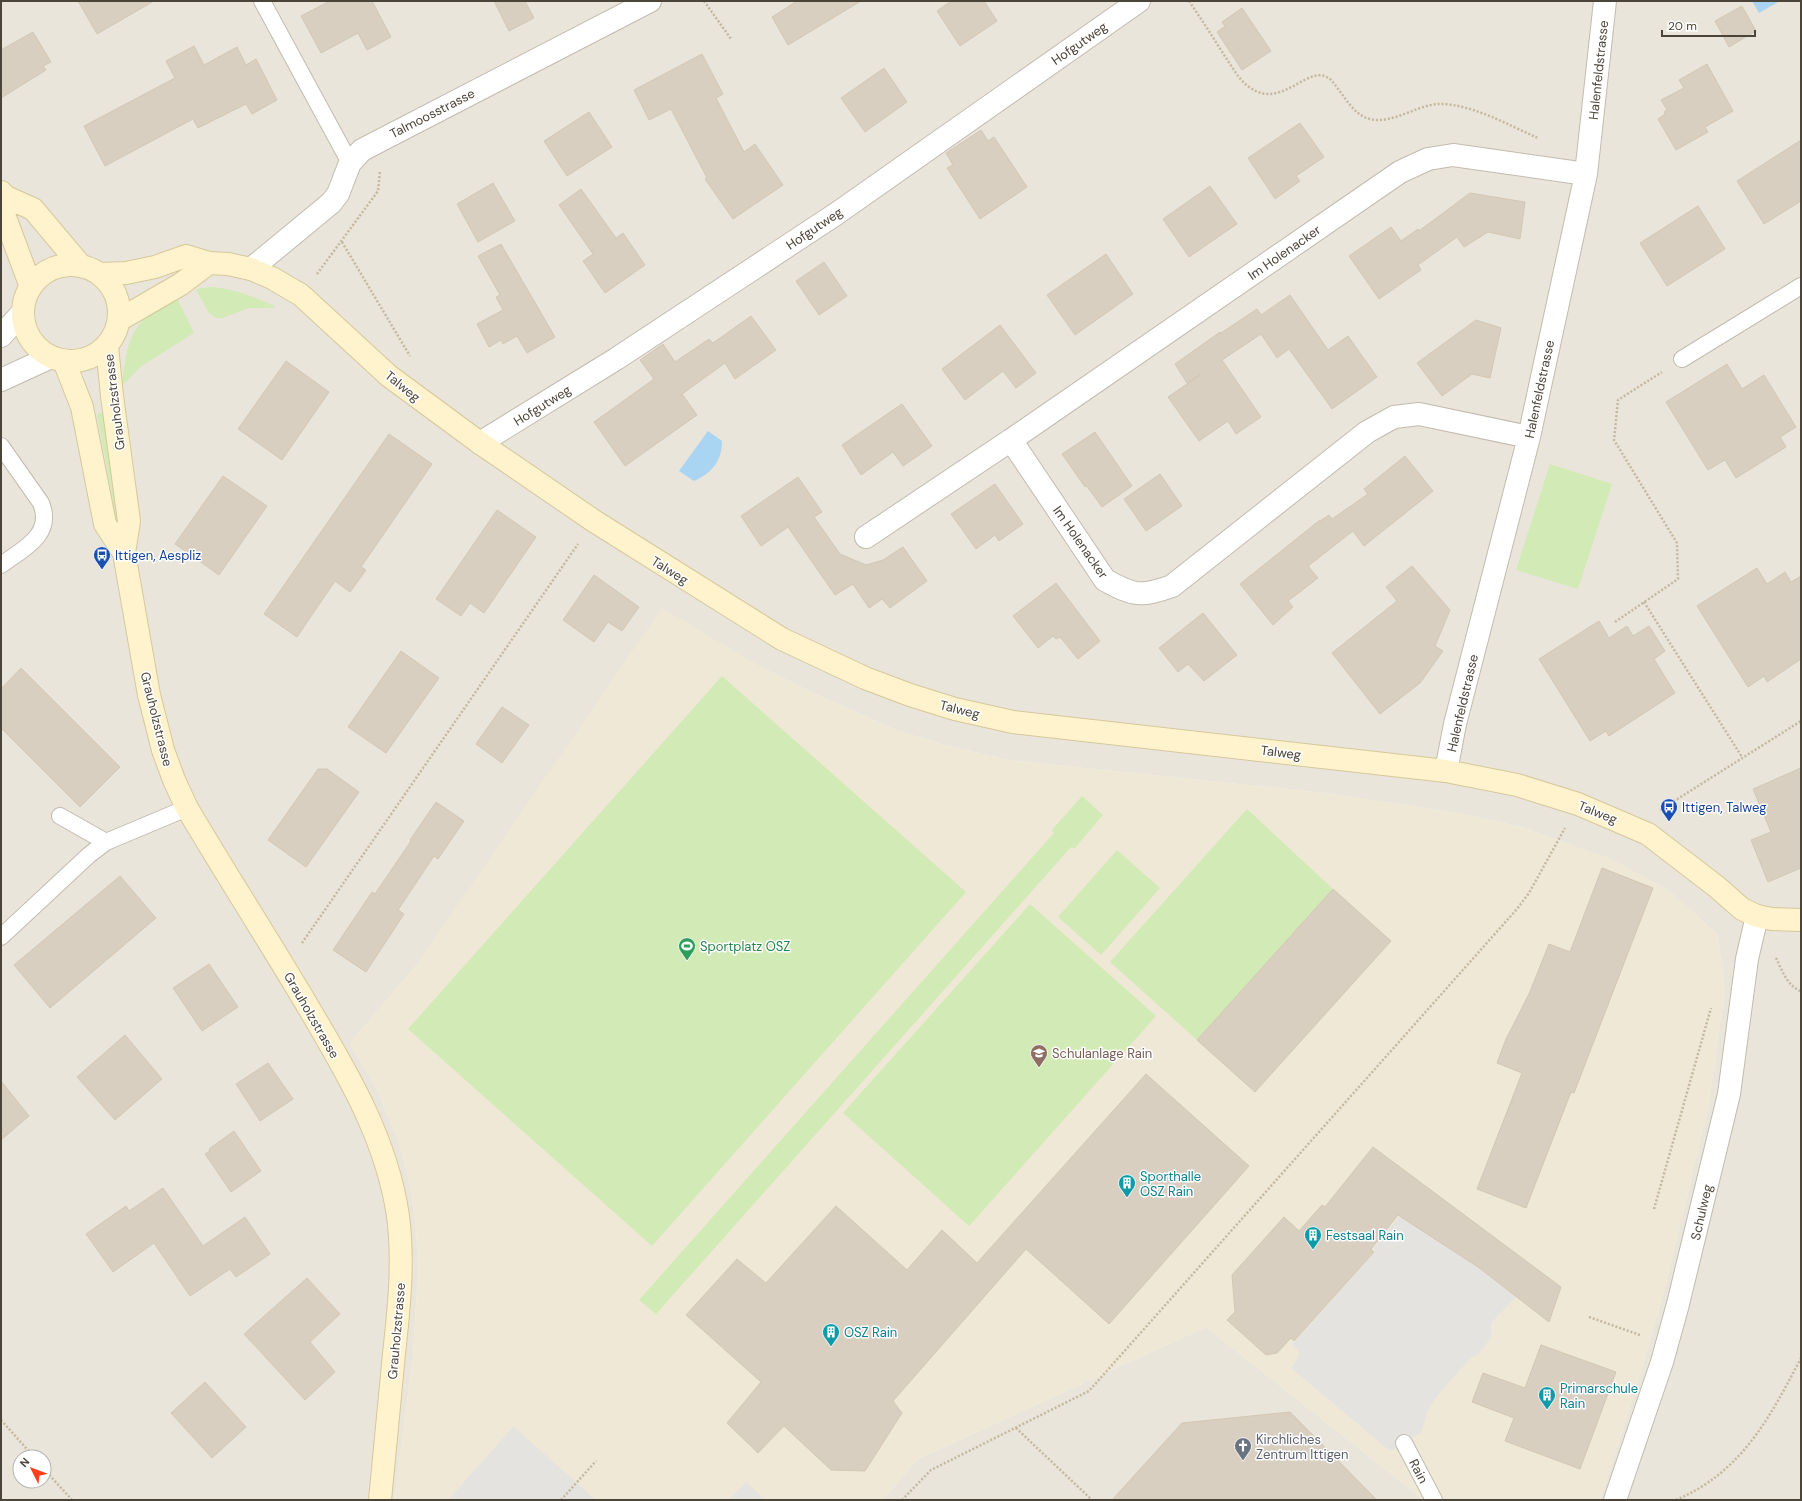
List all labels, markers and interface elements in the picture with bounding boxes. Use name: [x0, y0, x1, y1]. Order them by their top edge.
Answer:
scale bar: [1662, 12, 1755, 38]
street label: Hofgutweg: [1048, 18, 1111, 69]
text: 20 m: [1668, 18, 1697, 34]
street label: Halenfeldstrasse: [1585, 19, 1612, 121]
street label: Talmoosstrasse: [387, 85, 478, 142]
street label: Hofgutweg: [783, 203, 846, 254]
street label: Im Holenacker: [1245, 221, 1324, 284]
street label: Halenfeldstrasse: [1521, 338, 1558, 440]
street label: Grauholzstrasse: [100, 353, 129, 451]
street label: Talweg: [382, 367, 424, 406]
street label: Hofgutweg: [510, 381, 574, 430]
street label: Im Holenacker: [1049, 503, 1112, 582]
bus stop icon: Ittigen, Aespliz: [92, 545, 112, 570]
place label: Ittigen, Aespliz: [115, 547, 201, 564]
street label: Talweg: [648, 552, 691, 588]
street label: Halenfeldstrasse: [1443, 653, 1482, 754]
street label: Grauholzstrasse: [137, 670, 176, 768]
street label: Talweg: [938, 696, 982, 723]
street label: Talweg: [1260, 742, 1302, 763]
street label: Talweg: [1576, 797, 1620, 828]
bus stop icon: Ittigen, Talweg: [1659, 797, 1679, 822]
place label: Ittigen, Talweg: [1682, 799, 1767, 816]
sports icon: Sportplatz OSZ: [677, 936, 697, 961]
place label: Sportplatz OSZ: [700, 938, 790, 955]
street label: Grauholzstrasse: [280, 969, 343, 1061]
school or university icon: Schulanlage Rain: [1029, 1043, 1049, 1068]
place label: Schulanlage Rain: [1052, 1045, 1152, 1062]
place label: Sporthalle OSZ Rain: [1140, 1168, 1201, 1200]
building icon: Sporthalle OSZ Rain: [1117, 1173, 1137, 1198]
street label: Schulweg: [1687, 1182, 1716, 1242]
building icon: Festsaal Rain: [1303, 1225, 1323, 1250]
place label: Festsaal Rain: [1326, 1227, 1404, 1244]
street label: Grauholzstrasse: [384, 1282, 409, 1380]
building icon: OSZ Rain: [821, 1322, 841, 1347]
place label: OSZ Rain: [844, 1324, 897, 1341]
place label: Primarschule Rain: [1560, 1380, 1638, 1412]
building icon: Primarschule Rain: [1537, 1385, 1557, 1410]
place label: Kirchliches Zentrum Ittigen: [1256, 1431, 1348, 1463]
church icon: Kirchliches Zentrum Ittigen: [1233, 1436, 1253, 1461]
north arrow: [12, 1449, 52, 1489]
text: N: [17, 1455, 32, 1470]
street label: Rain: [1405, 1456, 1432, 1486]

